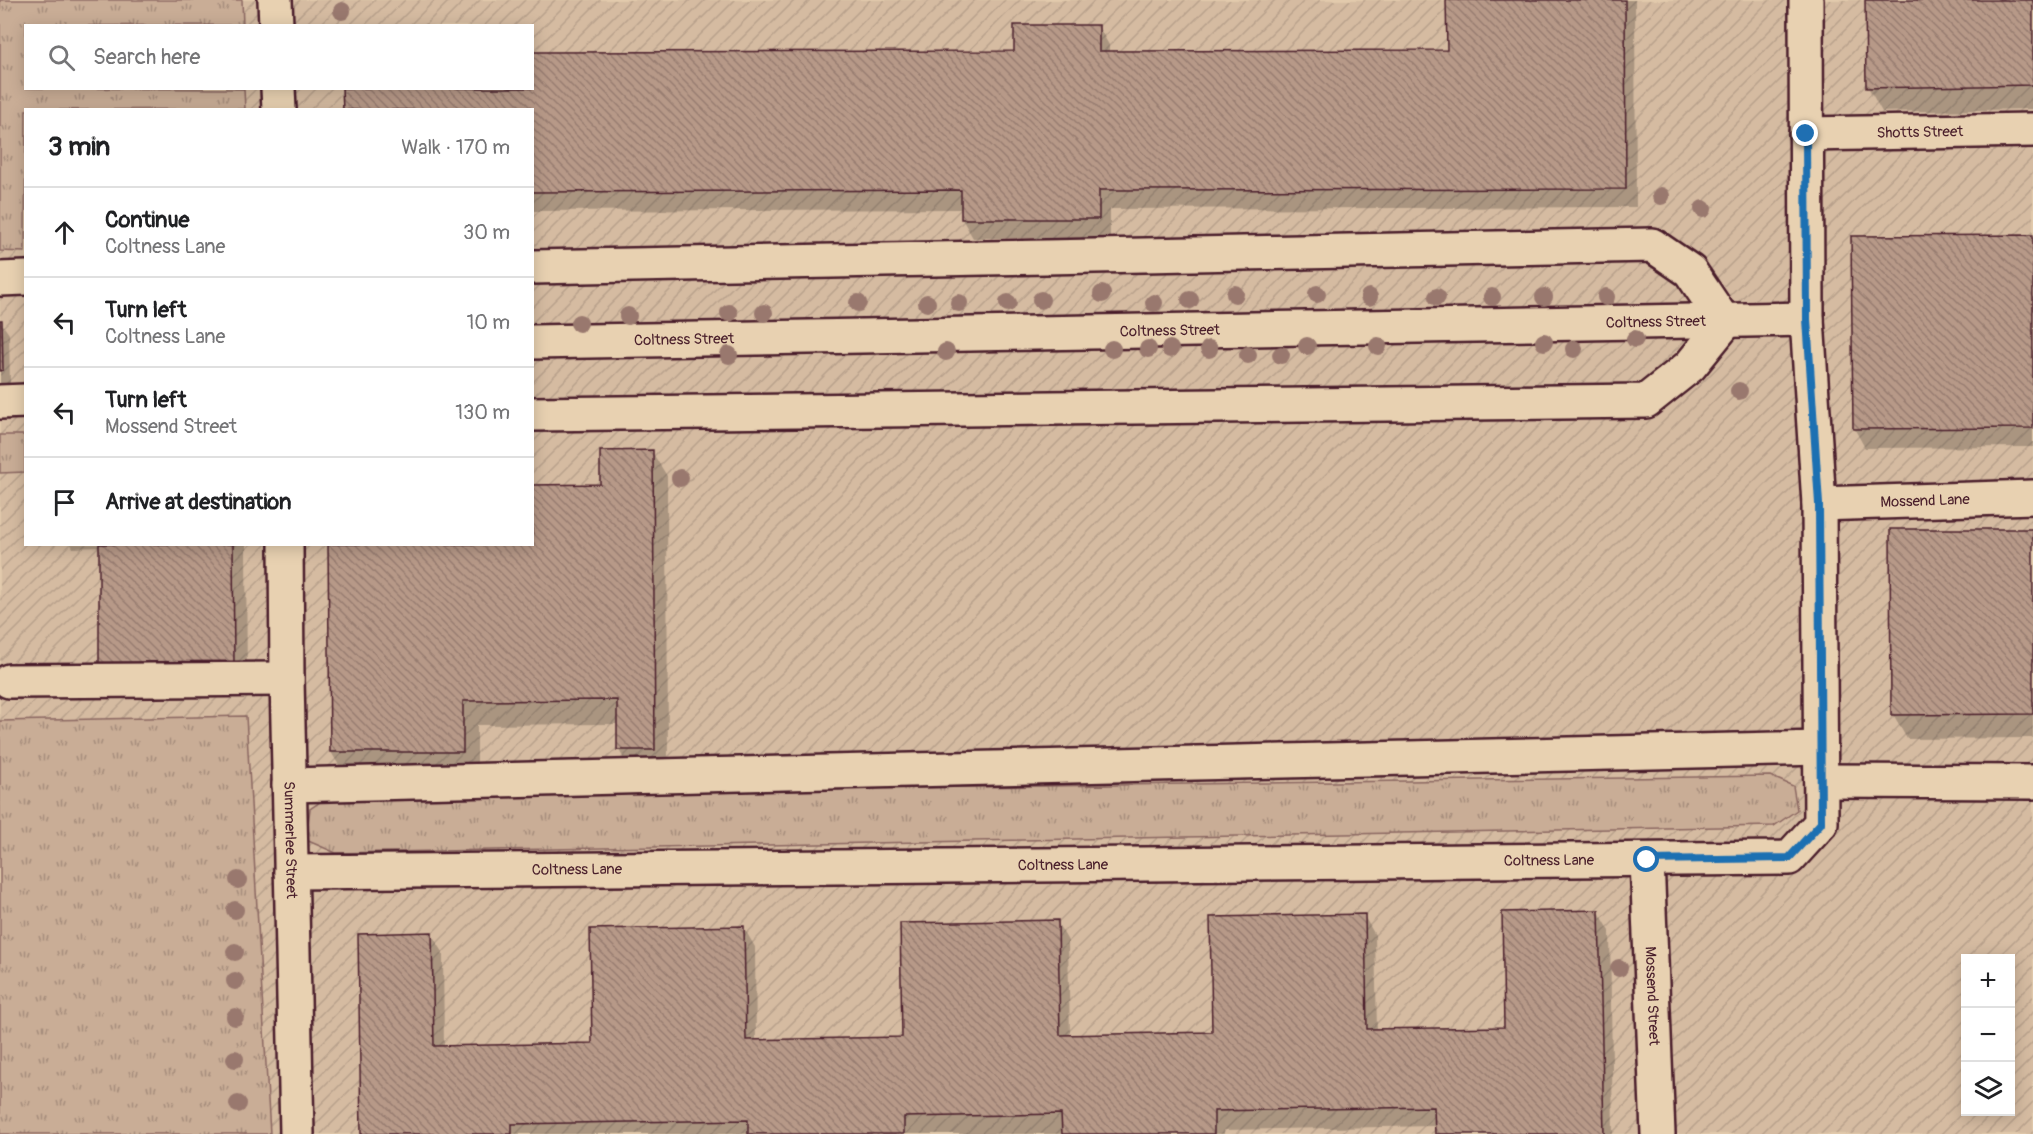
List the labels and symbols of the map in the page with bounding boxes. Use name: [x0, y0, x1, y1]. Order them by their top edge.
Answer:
route end: [1792, 120, 1818, 146]
street label: Shotts Street: [1876, 122, 1964, 142]
street label: Coltness Street: [1606, 311, 1707, 332]
street label: Coltness Street: [1120, 320, 1221, 341]
street label: Coltness Street: [634, 329, 735, 350]
street label: Mossend Lane: [1880, 490, 1971, 511]
street label: Summerlee Street: [280, 781, 301, 900]
route start: [1633, 846, 1659, 872]
street label: Coltness Lane: [1504, 850, 1595, 870]
street label: Coltness Lane: [1018, 855, 1109, 875]
street label: Coltness Lane: [532, 859, 623, 879]
street label: Mossend Street: [1641, 946, 1664, 1047]

